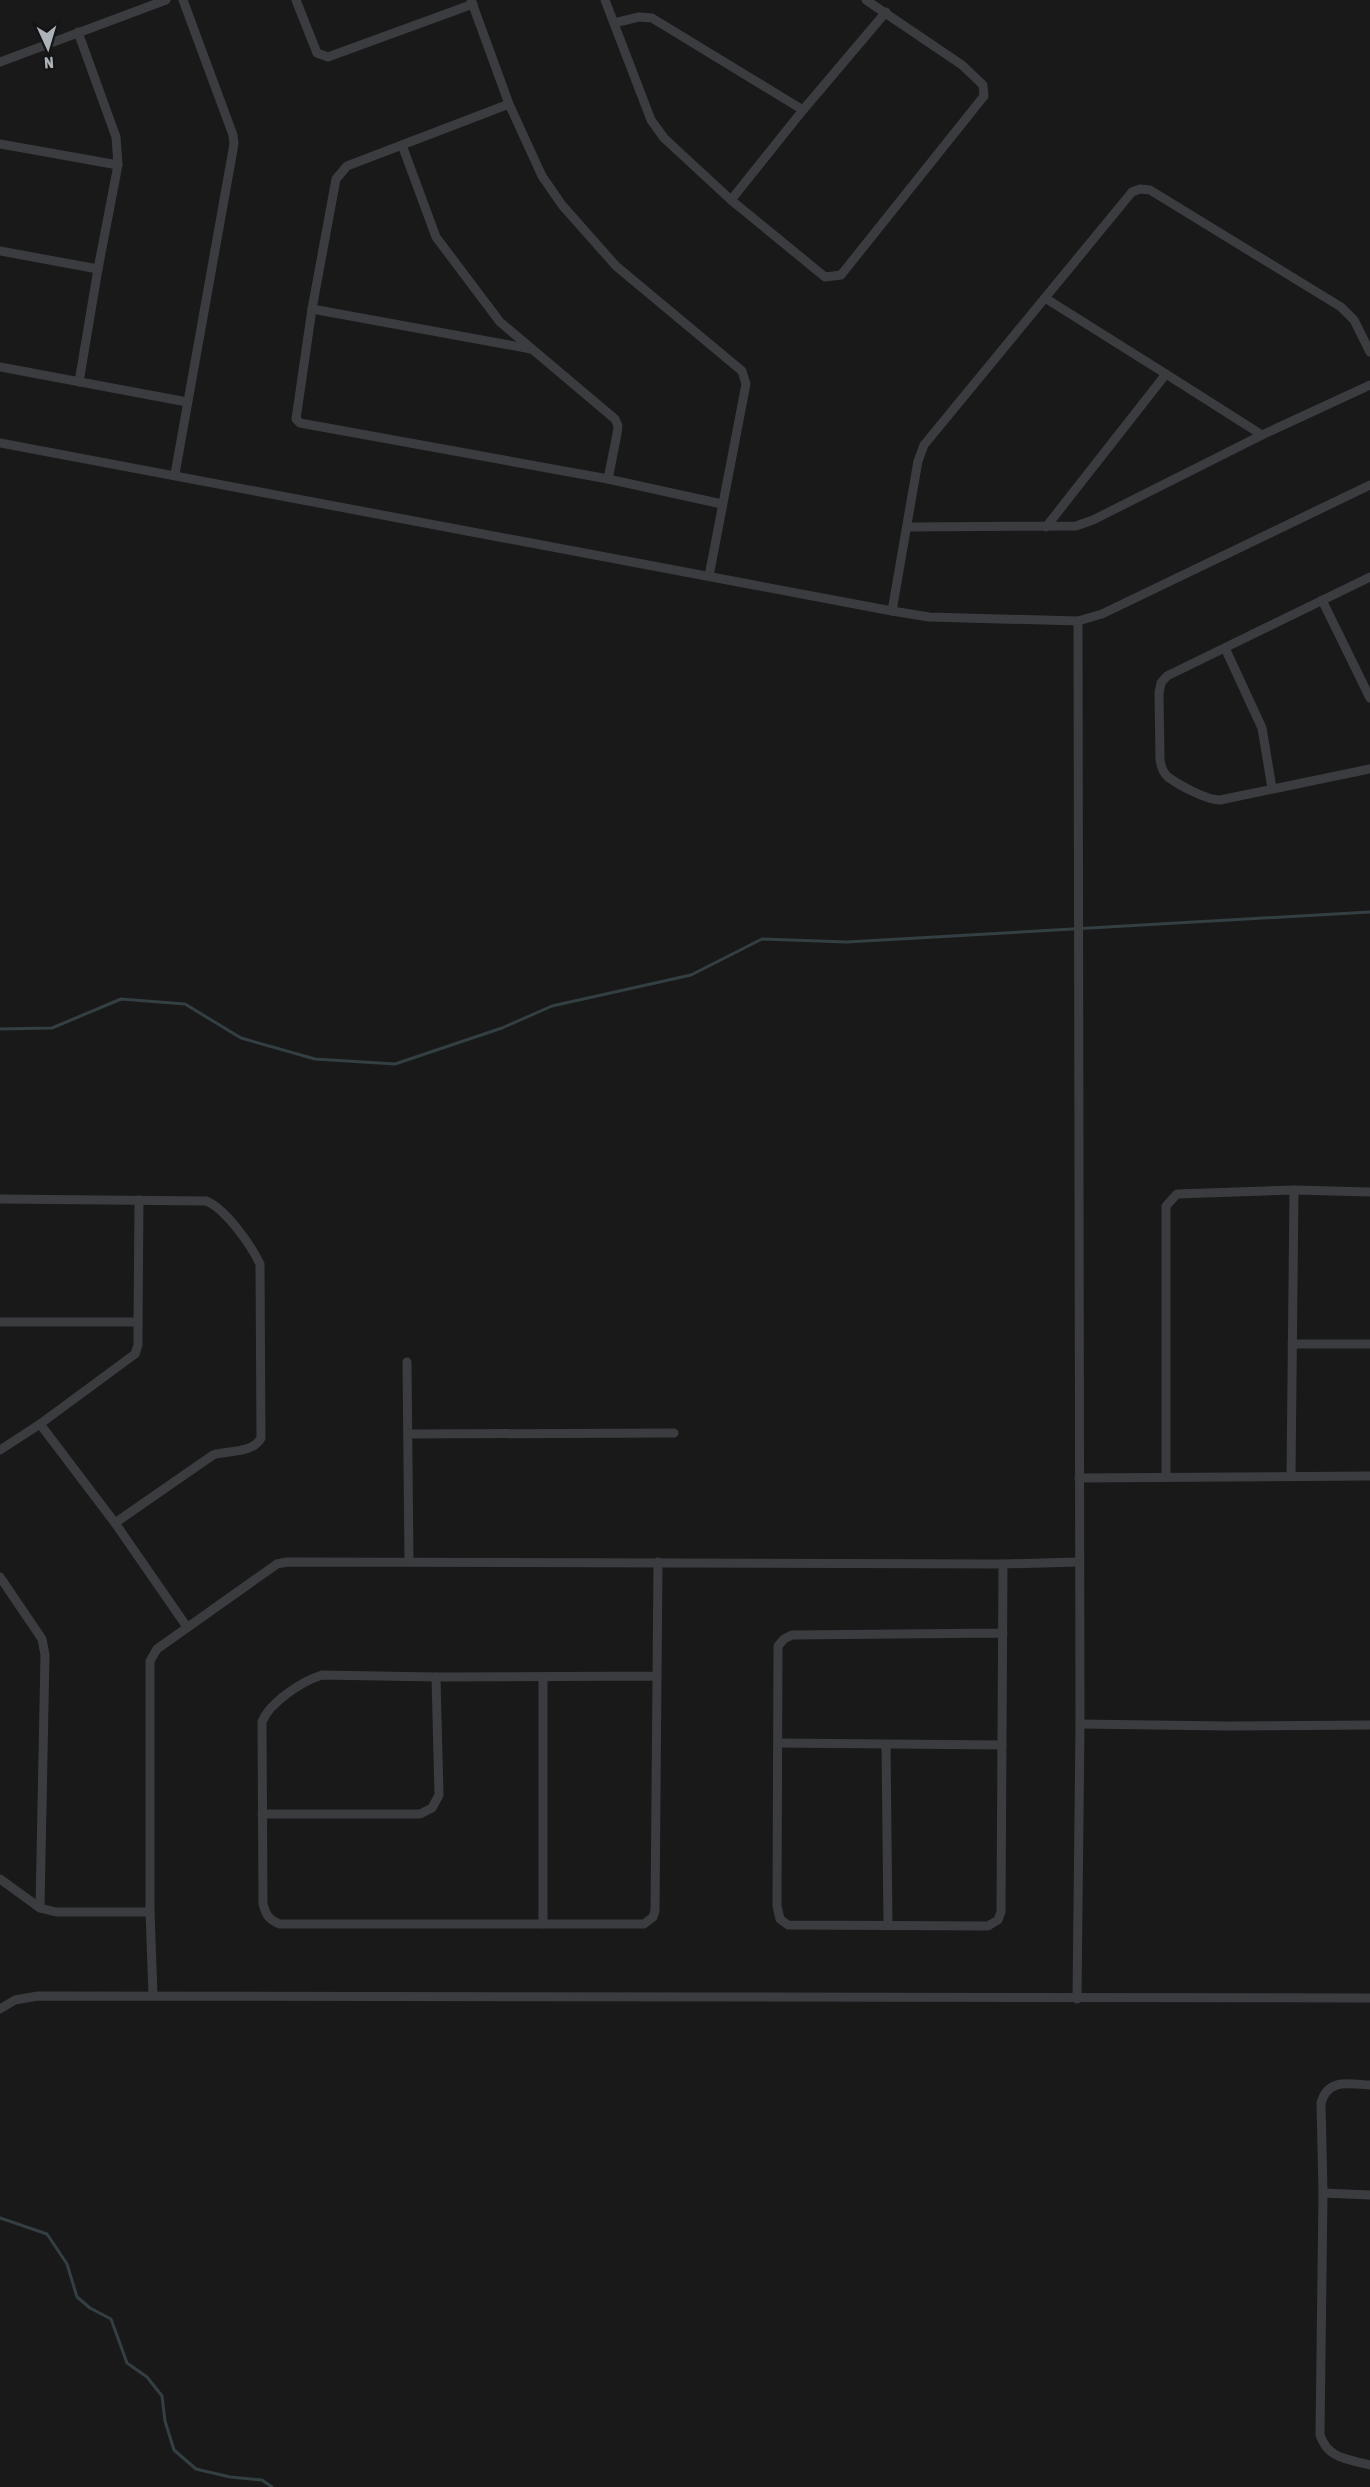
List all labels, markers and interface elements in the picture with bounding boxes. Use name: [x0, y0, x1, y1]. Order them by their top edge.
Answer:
north arrow: [18, 18, 78, 78]
text: N: [44, 54, 54, 72]

